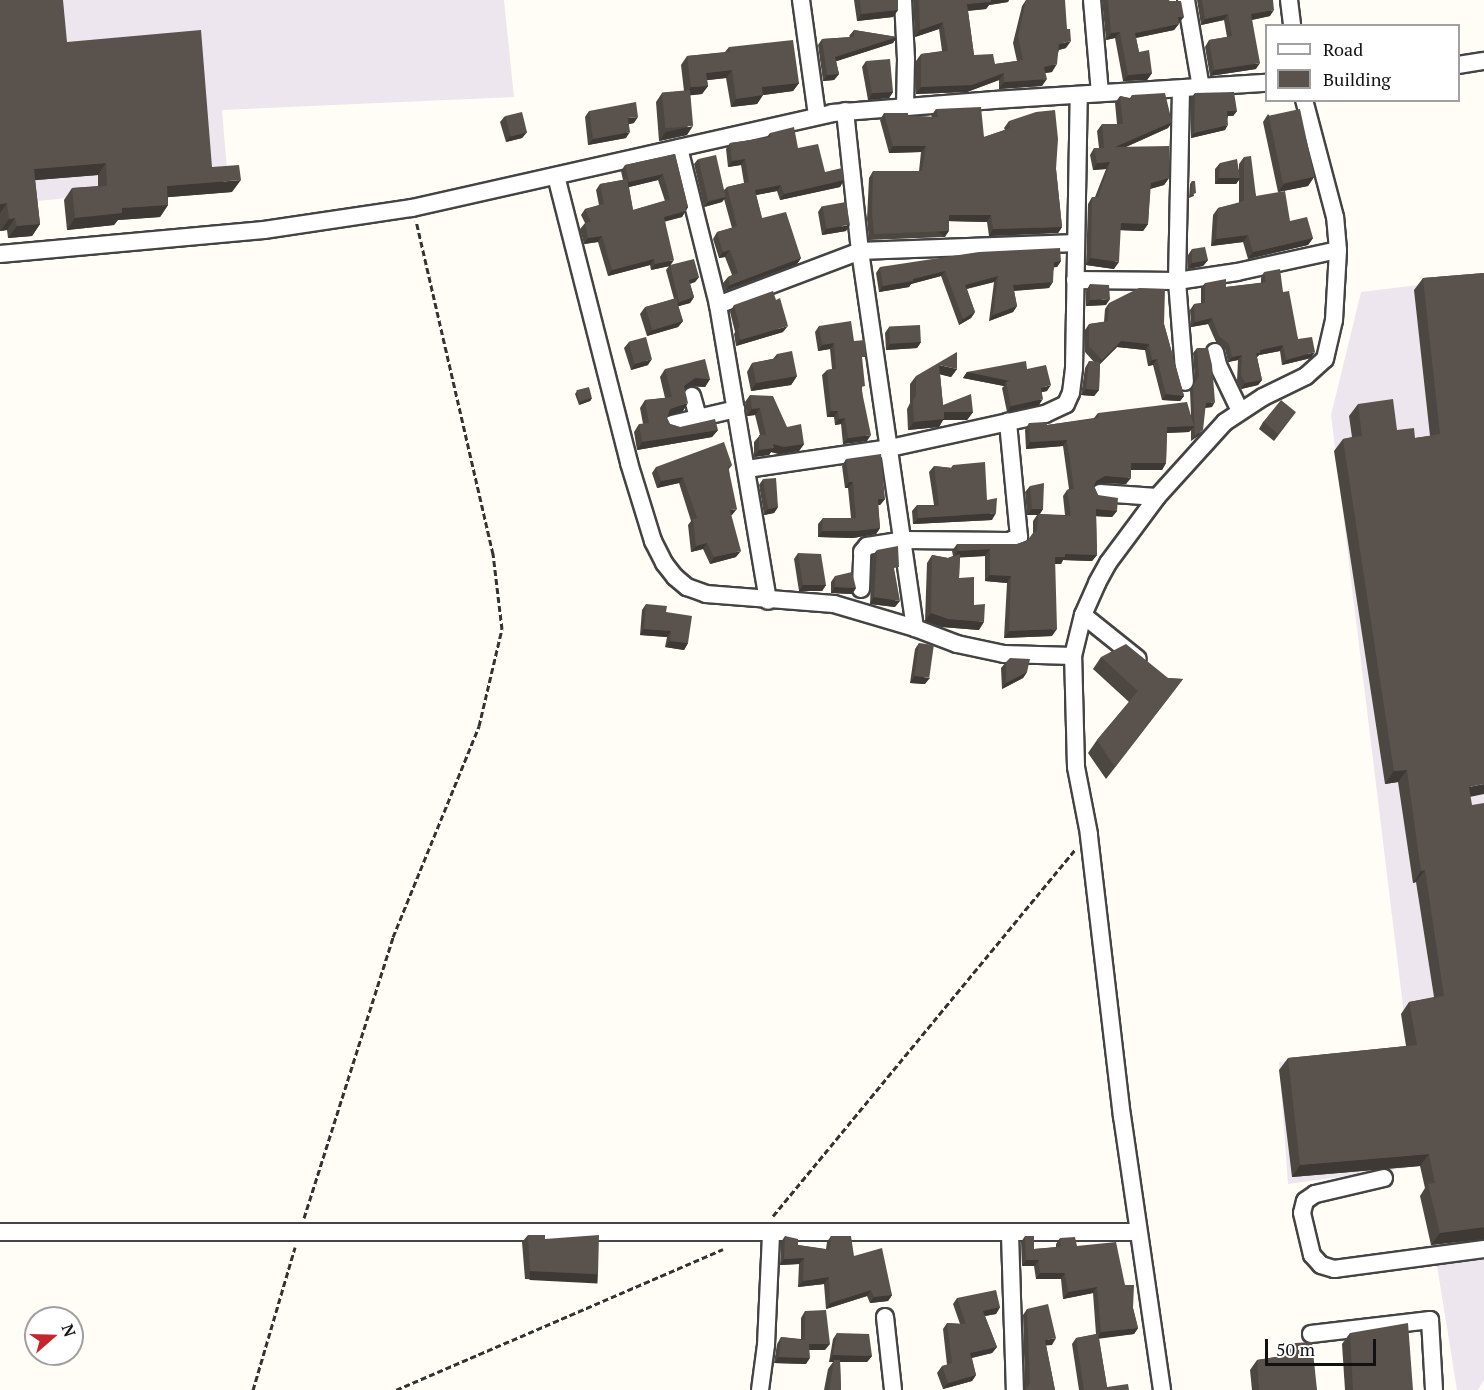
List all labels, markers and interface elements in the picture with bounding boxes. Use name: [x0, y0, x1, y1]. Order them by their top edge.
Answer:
legend: [1265, 24, 1460, 102]
text: Road: [1323, 37, 1363, 61]
text: Building: [1323, 67, 1391, 91]
north arrow: [24, 1306, 84, 1366]
text: N: [57, 1321, 81, 1340]
scale bar: [1268, 1327, 1379, 1365]
text: 50 m: [1276, 1337, 1315, 1361]

